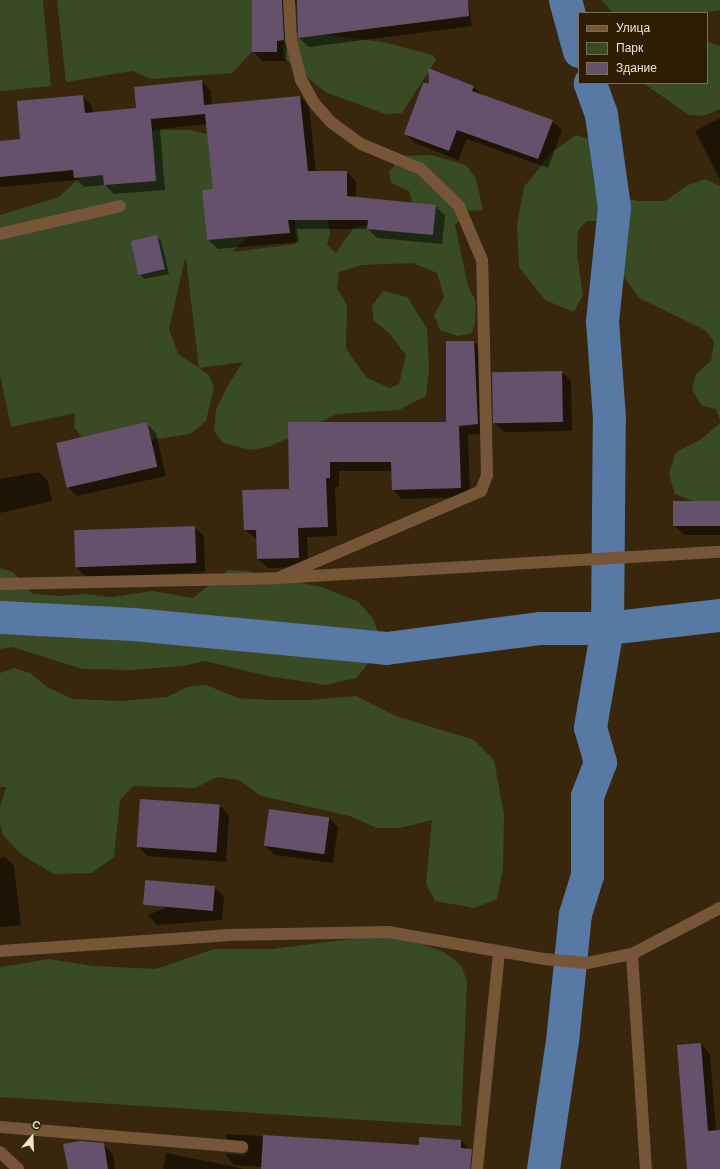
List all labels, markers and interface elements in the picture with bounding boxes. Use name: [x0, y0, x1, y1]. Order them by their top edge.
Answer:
legend: [578, 12, 708, 84]
text: Улица: [616, 21, 650, 35]
text: Парк: [616, 41, 643, 55]
text: Здание: [616, 61, 657, 75]
north arrow: [12, 1117, 52, 1157]
text: С: [30, 1118, 42, 1133]

